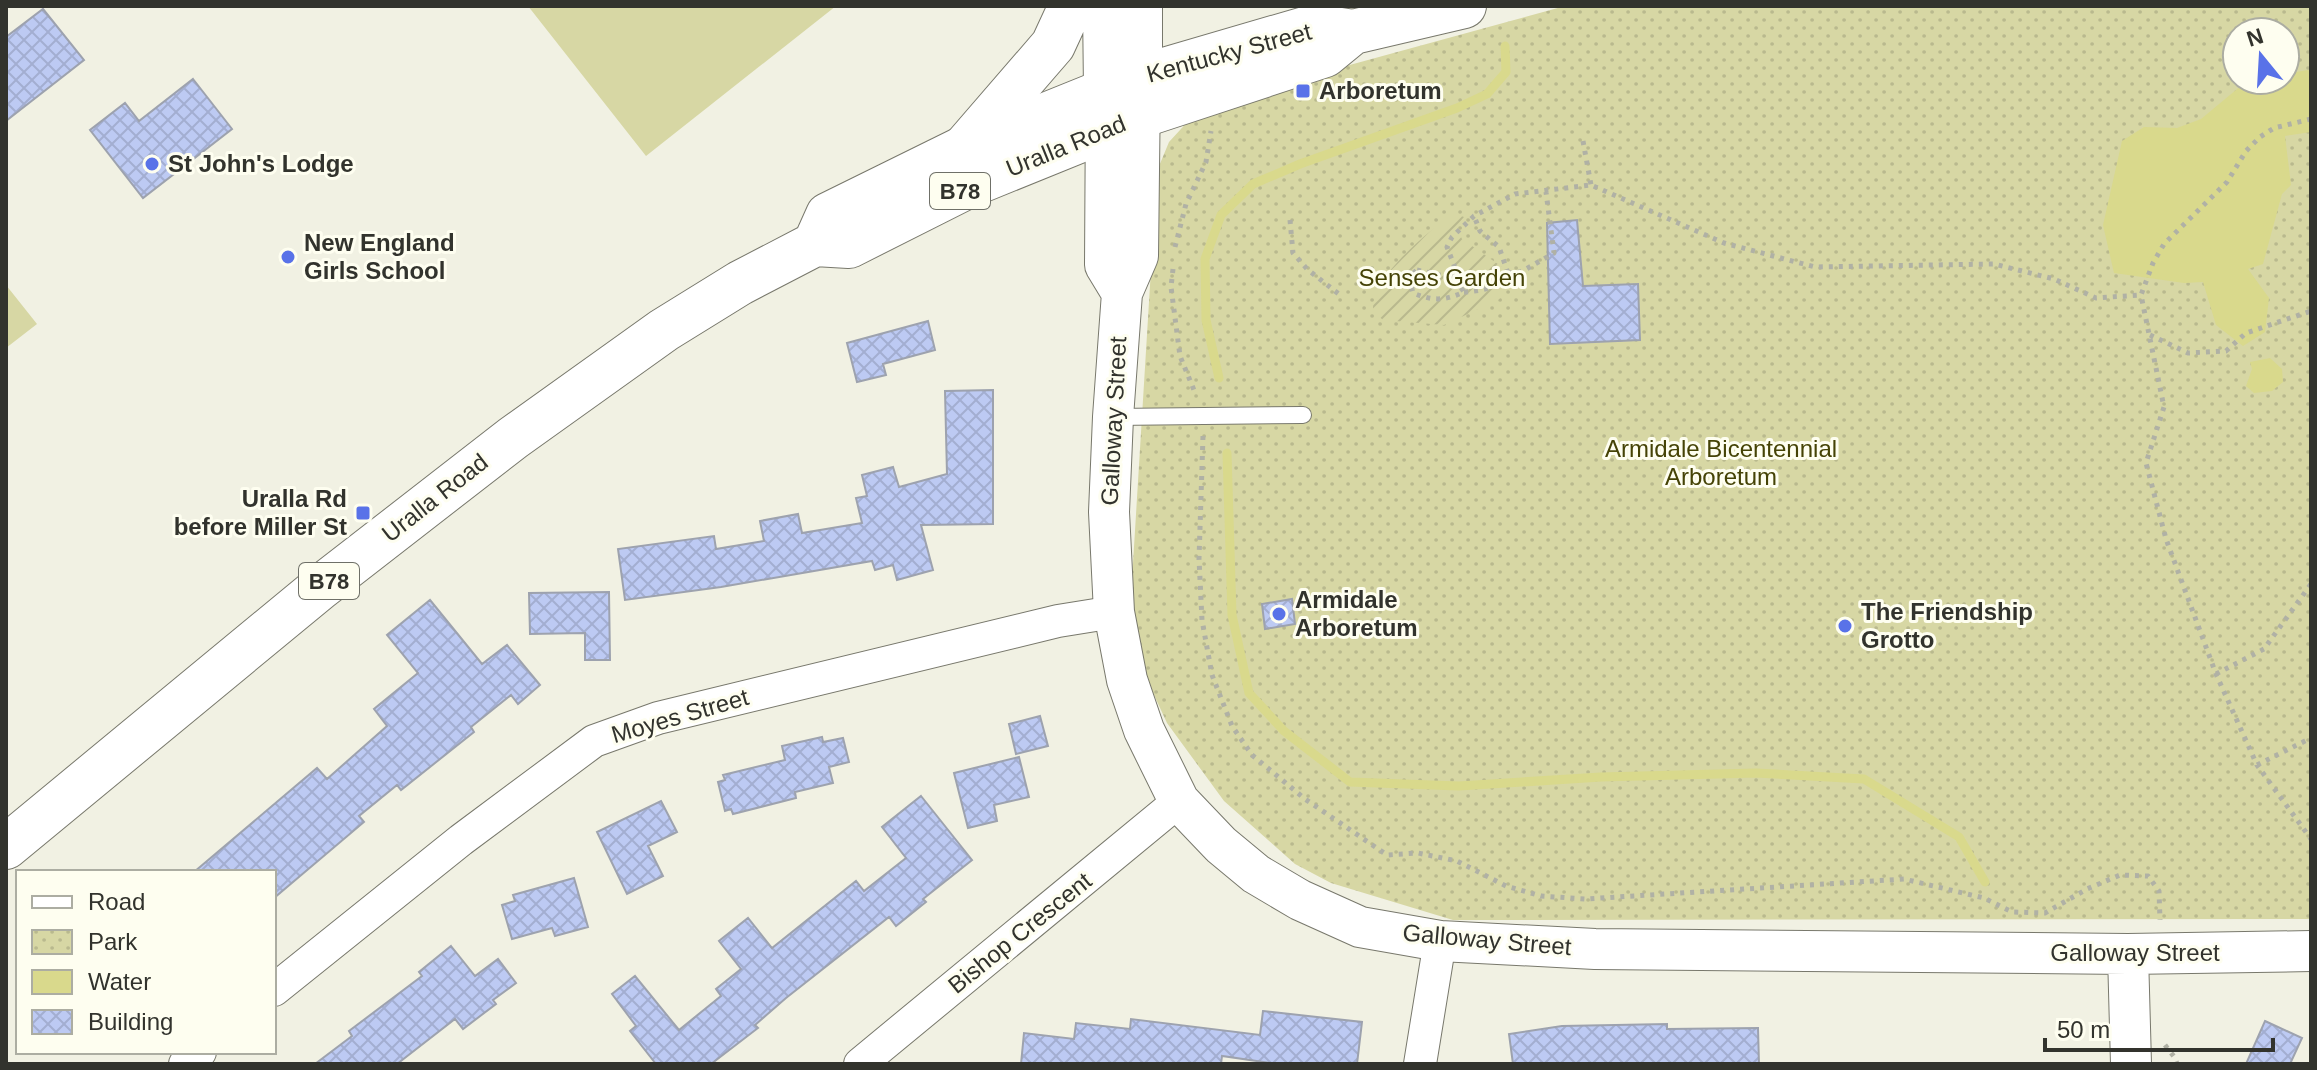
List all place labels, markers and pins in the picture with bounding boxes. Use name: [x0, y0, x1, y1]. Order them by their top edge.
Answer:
place label: Arboretum: [1319, 77, 1442, 104]
marker: Arboretum: [1294, 82, 1312, 100]
place label: St John's Lodge: [168, 150, 354, 177]
marker: St John's Lodge: [143, 155, 161, 173]
place label: New England Girls School: [304, 229, 455, 284]
marker: New England Girls School: [279, 248, 297, 266]
place label: Uralla Rd before Miller St: [174, 485, 347, 540]
marker: Uralla Rd before Miller St: [354, 504, 372, 522]
place label: Armidale Arboretum: [1295, 586, 1418, 641]
place label: The Friendship Grotto: [1861, 598, 2033, 653]
marker: Armidale Arboretum: [1270, 605, 1288, 623]
marker: The Friendship Grotto: [1836, 617, 1854, 635]

